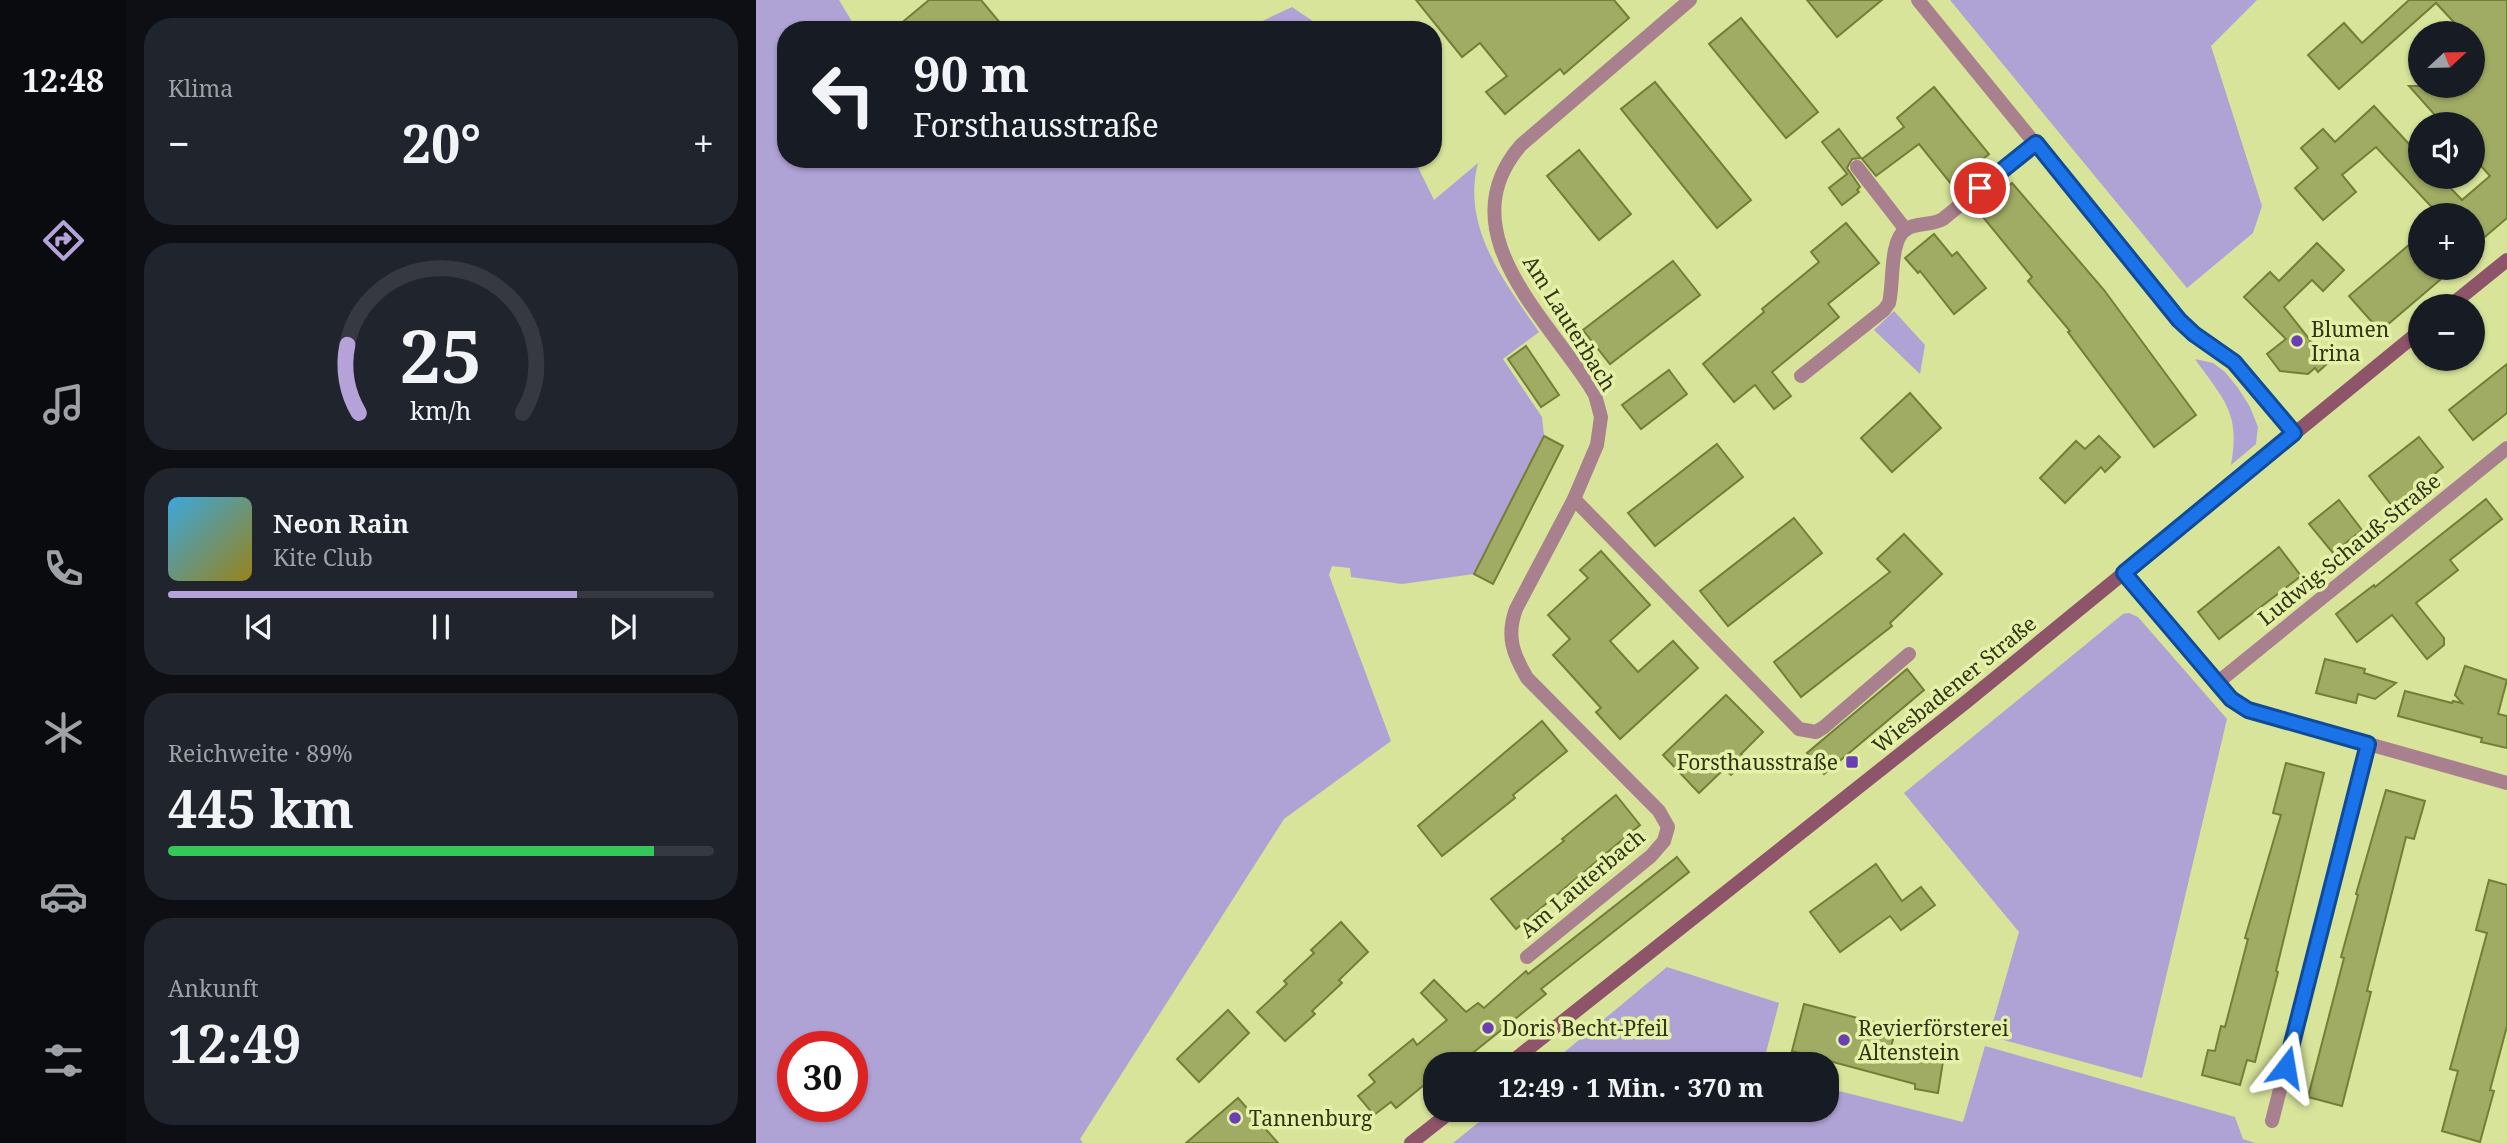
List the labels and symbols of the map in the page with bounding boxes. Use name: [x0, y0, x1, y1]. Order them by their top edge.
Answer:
north arrow: [2408, 21, 2485, 98]
pin: [1950, 158, 2010, 218]
street label: Am Lauterbach: [1517, 250, 1623, 396]
place label: Blumen Irina: [2311, 315, 2389, 367]
marker: Blumen Irina: [2289, 333, 2305, 349]
street label: Ludwig-Schauß-Straße: [2252, 467, 2446, 631]
street label: Wiesbadener Straße: [1866, 609, 2042, 759]
place label: Forsthausstraße: [1677, 748, 1838, 776]
marker: Forsthausstraße: [1844, 754, 1860, 770]
street label: Am Lauterbach: [1514, 822, 1650, 944]
place label: Doris Becht-Pfeil: [1502, 1014, 1669, 1042]
place label: Revierförsterei Altenstein: [1858, 1014, 2009, 1066]
marker: Doris Becht-Pfeil: [1480, 1020, 1496, 1036]
position arrow: [2249, 1030, 2323, 1104]
speed limit sign: 30: [777, 1031, 868, 1122]
marker: Revierförsterei Altenstein: [1836, 1032, 1852, 1048]
place label: Tannenburg: [1249, 1104, 1373, 1132]
marker: Tannenburg: [1227, 1110, 1243, 1126]

